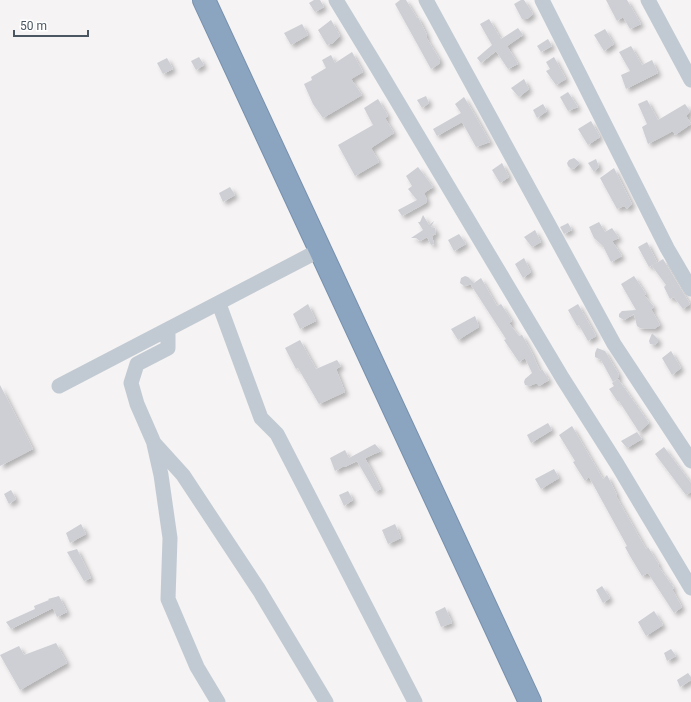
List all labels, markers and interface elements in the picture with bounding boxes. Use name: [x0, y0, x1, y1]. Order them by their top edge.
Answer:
scale bar: [14, 12, 88, 38]
text: 50 m: [20, 19, 47, 33]

